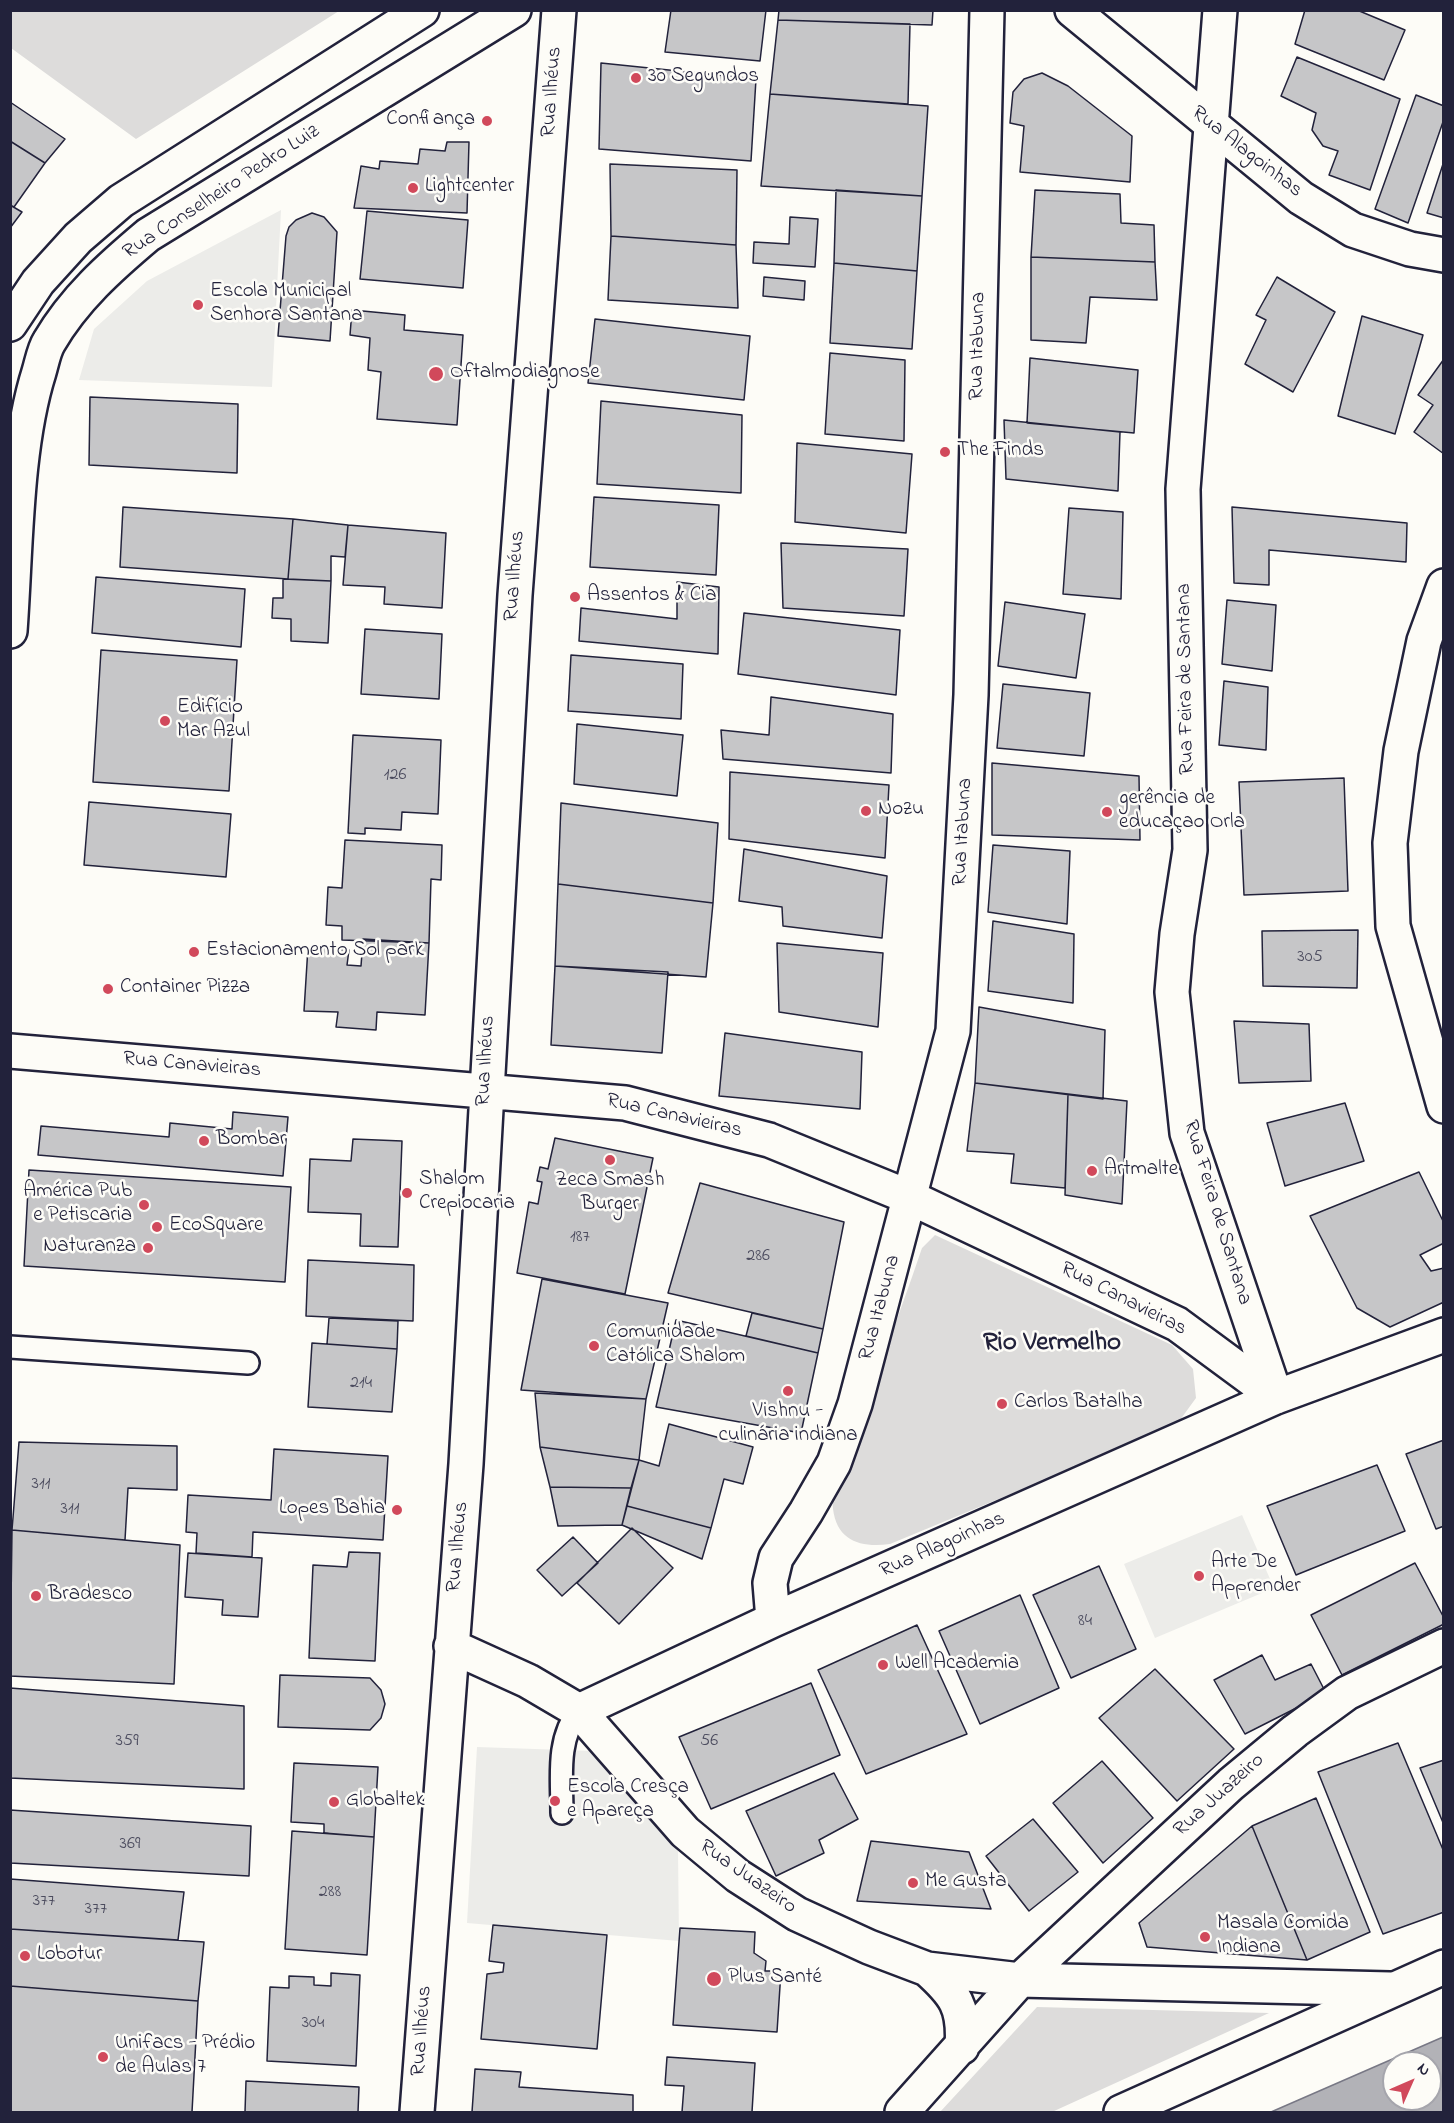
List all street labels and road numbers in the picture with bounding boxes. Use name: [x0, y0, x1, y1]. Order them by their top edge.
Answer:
street label: Rua Ilhéus: [537, 46, 569, 138]
street label: Rua Alagoinhas: [1185, 102, 1307, 204]
street label: Rua Conselheiro Pedro Luiz: [119, 120, 325, 266]
street label: Rua Itabuna: [965, 292, 993, 400]
street label: Rua Ilhéus: [500, 530, 532, 622]
street label: Rua Feira de Santana: [1173, 583, 1201, 775]
street label: Rua Itabuna: [949, 777, 979, 887]
street label: Rua Ilhéus: [472, 1015, 502, 1107]
street label: Rua Canavieiras: [122, 1047, 262, 1085]
street label: Rua Canavieiras: [604, 1089, 744, 1145]
street label: Rua Feira de Santana: [1176, 1118, 1256, 1308]
street label: Rua Itabuna: [855, 1252, 907, 1364]
street label: Rua Canavieiras: [1056, 1257, 1190, 1343]
street label: Rua Ilhéus: [442, 1501, 476, 1593]
street label: Rua Alagoinhas: [876, 1507, 1010, 1585]
street label: Rua Juazeiro: [1170, 1749, 1270, 1843]
street label: Rua Juazeiro: [693, 1835, 801, 1921]
street label: Rua Ilhéus: [407, 1985, 439, 2077]

